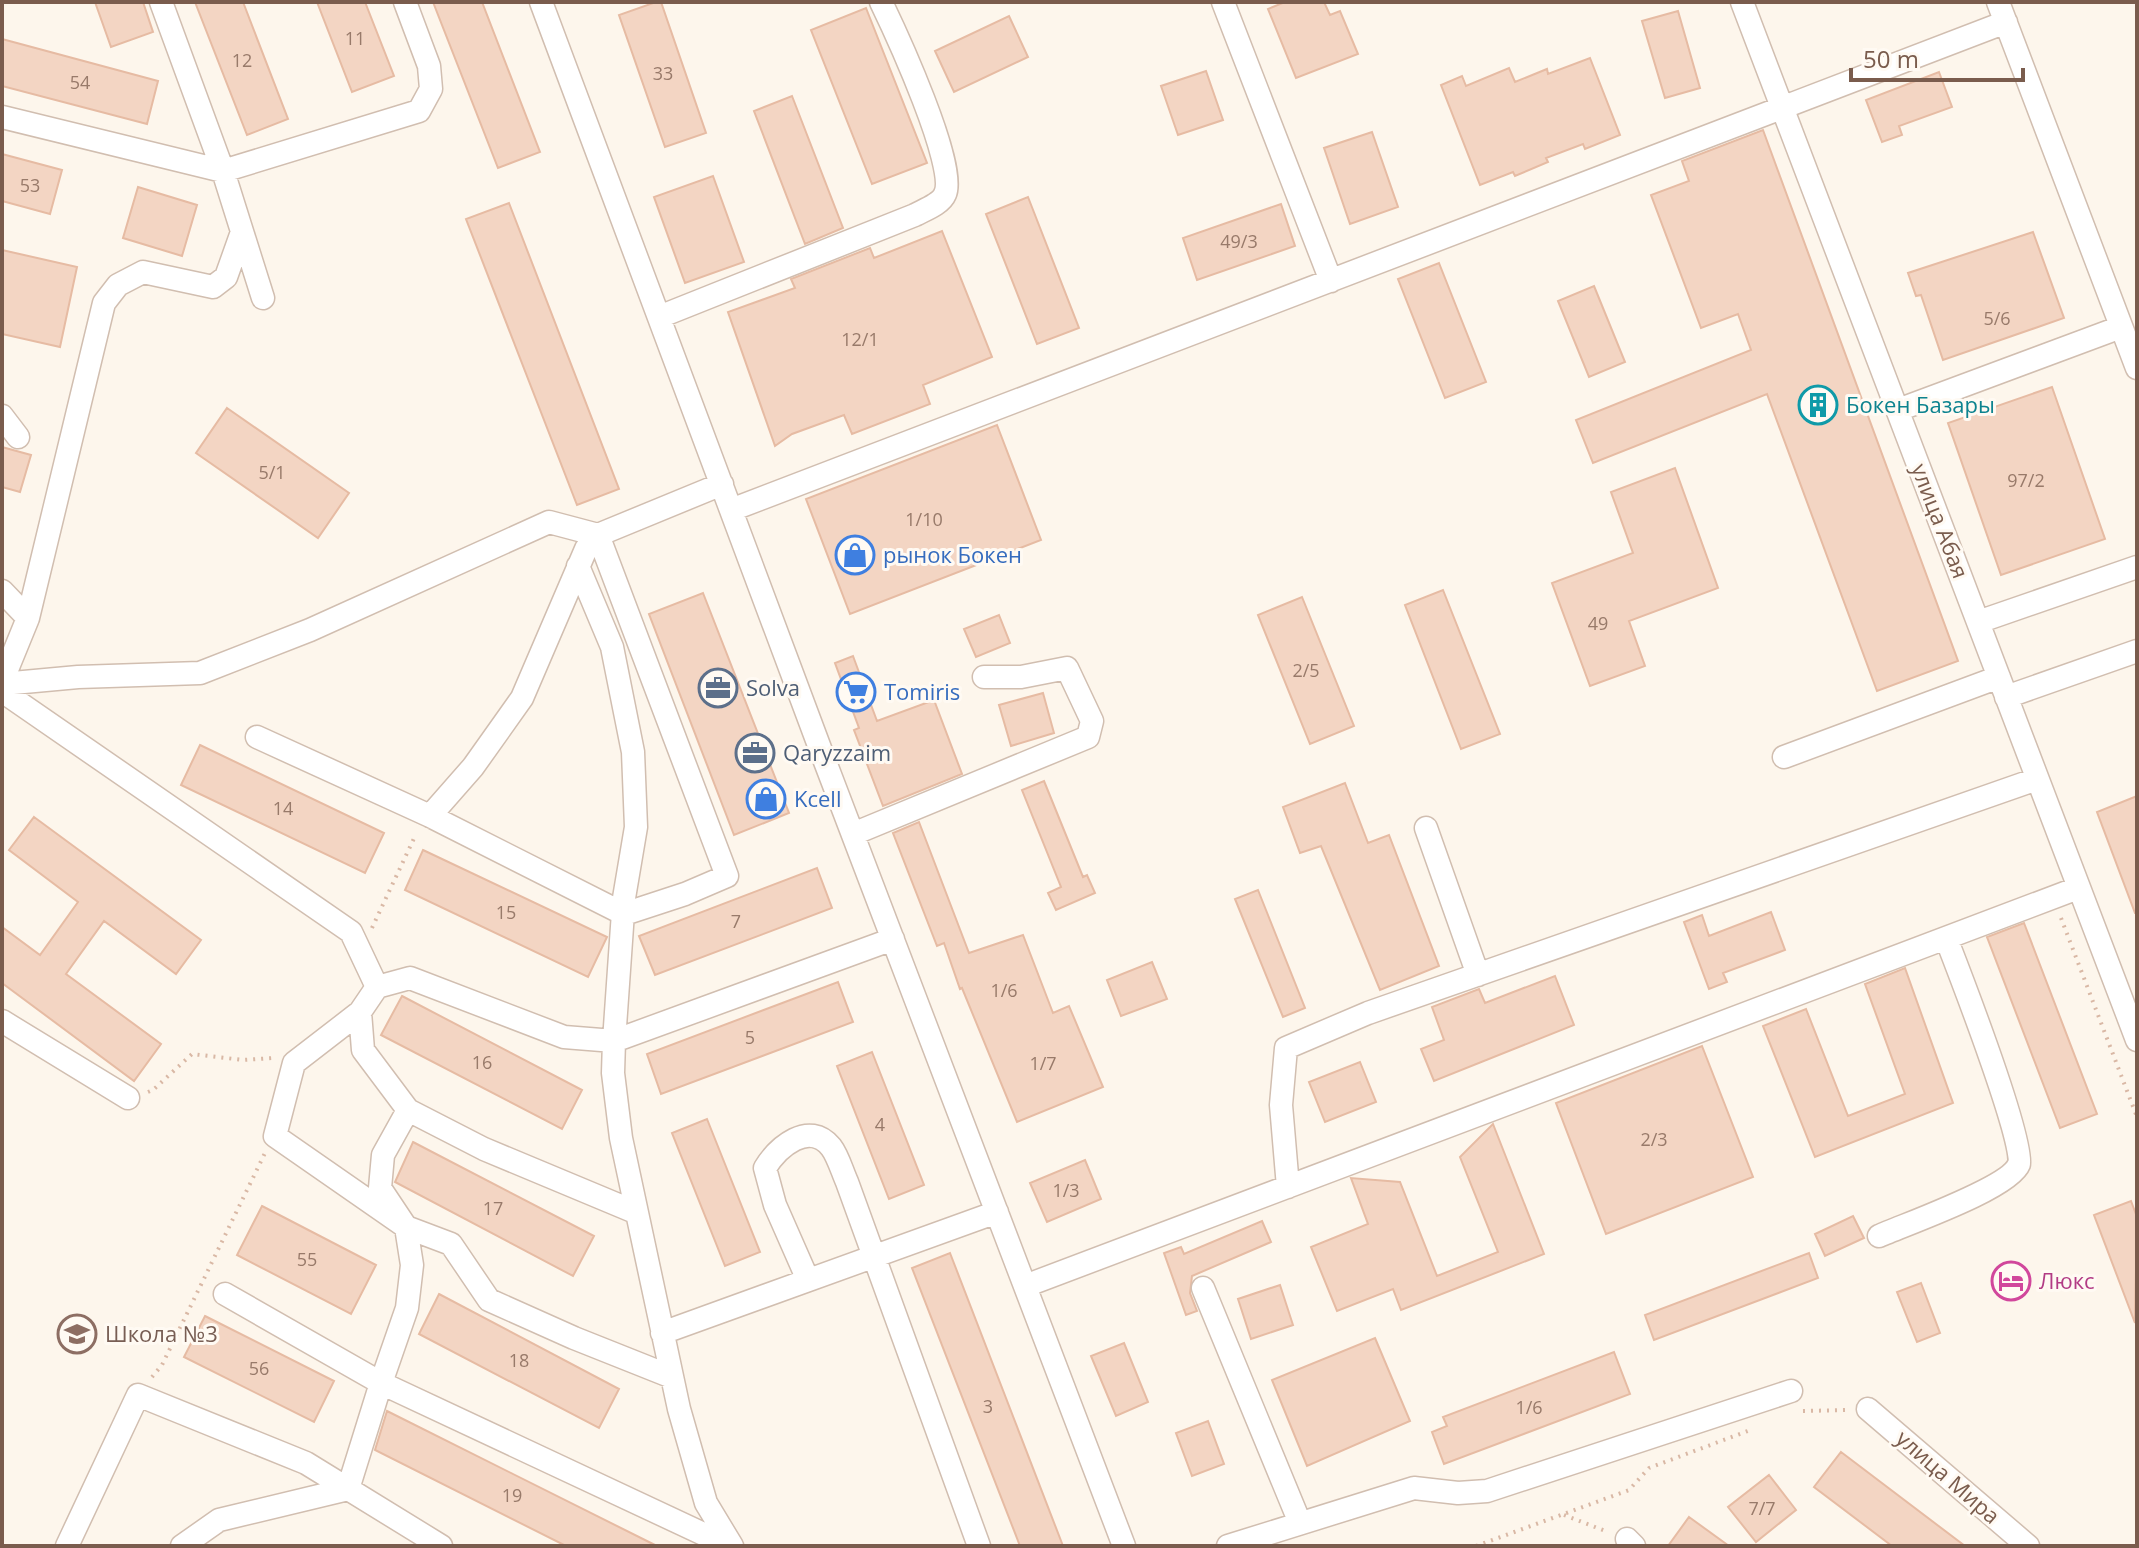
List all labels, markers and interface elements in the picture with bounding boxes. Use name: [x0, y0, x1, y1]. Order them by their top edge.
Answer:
house number: 11: [345, 26, 365, 50]
scale bar: [1851, 32, 2023, 82]
text: 50 m: [1863, 42, 1919, 75]
house number: 12: [232, 48, 252, 72]
house number: 33: [653, 61, 673, 85]
house number: 54: [70, 70, 90, 94]
house number: 53: [20, 173, 40, 197]
house number: 49/3: [1220, 229, 1258, 253]
house number: 5/6: [1983, 306, 2011, 330]
house number: 12/1: [841, 327, 879, 351]
building icon: Бокен Базары: [1797, 384, 1839, 426]
place label: Бокен Базары: [1846, 389, 1995, 419]
street label: улица Абая: [1905, 459, 1977, 582]
house number: 5/1: [258, 460, 286, 484]
house number: 97/2: [2007, 468, 2045, 492]
house number: 1/10: [905, 507, 943, 531]
shop icon: рынок Бокен: [834, 534, 876, 576]
place label: рынок Бокен: [883, 539, 1022, 569]
house number: 49: [1588, 611, 1608, 635]
house number: 2/5: [1292, 658, 1320, 682]
office icon: Solva: [697, 667, 739, 709]
supermarket icon: Tomiris: [835, 671, 877, 713]
place label: Solva: [746, 672, 800, 702]
place label: Tomiris: [884, 676, 960, 706]
office icon: Qaryzzaim: [734, 732, 776, 774]
place label: Qaryzzaim: [783, 737, 891, 767]
shop icon: Kcell: [745, 778, 787, 820]
place label: Kcell: [794, 783, 841, 813]
house number: 14: [273, 796, 293, 820]
house number: 15: [496, 900, 516, 924]
house number: 7: [731, 909, 741, 933]
house number: 1/6: [990, 978, 1018, 1002]
house number: 5: [745, 1025, 755, 1049]
house number: 16: [472, 1050, 492, 1074]
house number: 1/7: [1029, 1051, 1057, 1075]
house number: 4: [875, 1112, 885, 1136]
house number: 2/3: [1640, 1127, 1668, 1151]
house number: 1/3: [1052, 1178, 1080, 1202]
house number: 17: [483, 1196, 503, 1220]
house number: 55: [297, 1247, 317, 1271]
hotel icon: Люкс: [1990, 1260, 2032, 1302]
place label: Люкс: [2039, 1265, 2095, 1295]
school or university icon: Школа №3: [56, 1313, 98, 1355]
place label: Школа №3: [105, 1318, 218, 1348]
house number: 18: [509, 1348, 529, 1372]
house number: 56: [249, 1356, 269, 1380]
house number: 3: [983, 1394, 993, 1418]
house number: 1/6: [1515, 1395, 1543, 1419]
street label: улица Мира: [1890, 1423, 2007, 1530]
house number: 19: [502, 1483, 522, 1507]
house number: 7/7: [1748, 1496, 1776, 1520]

